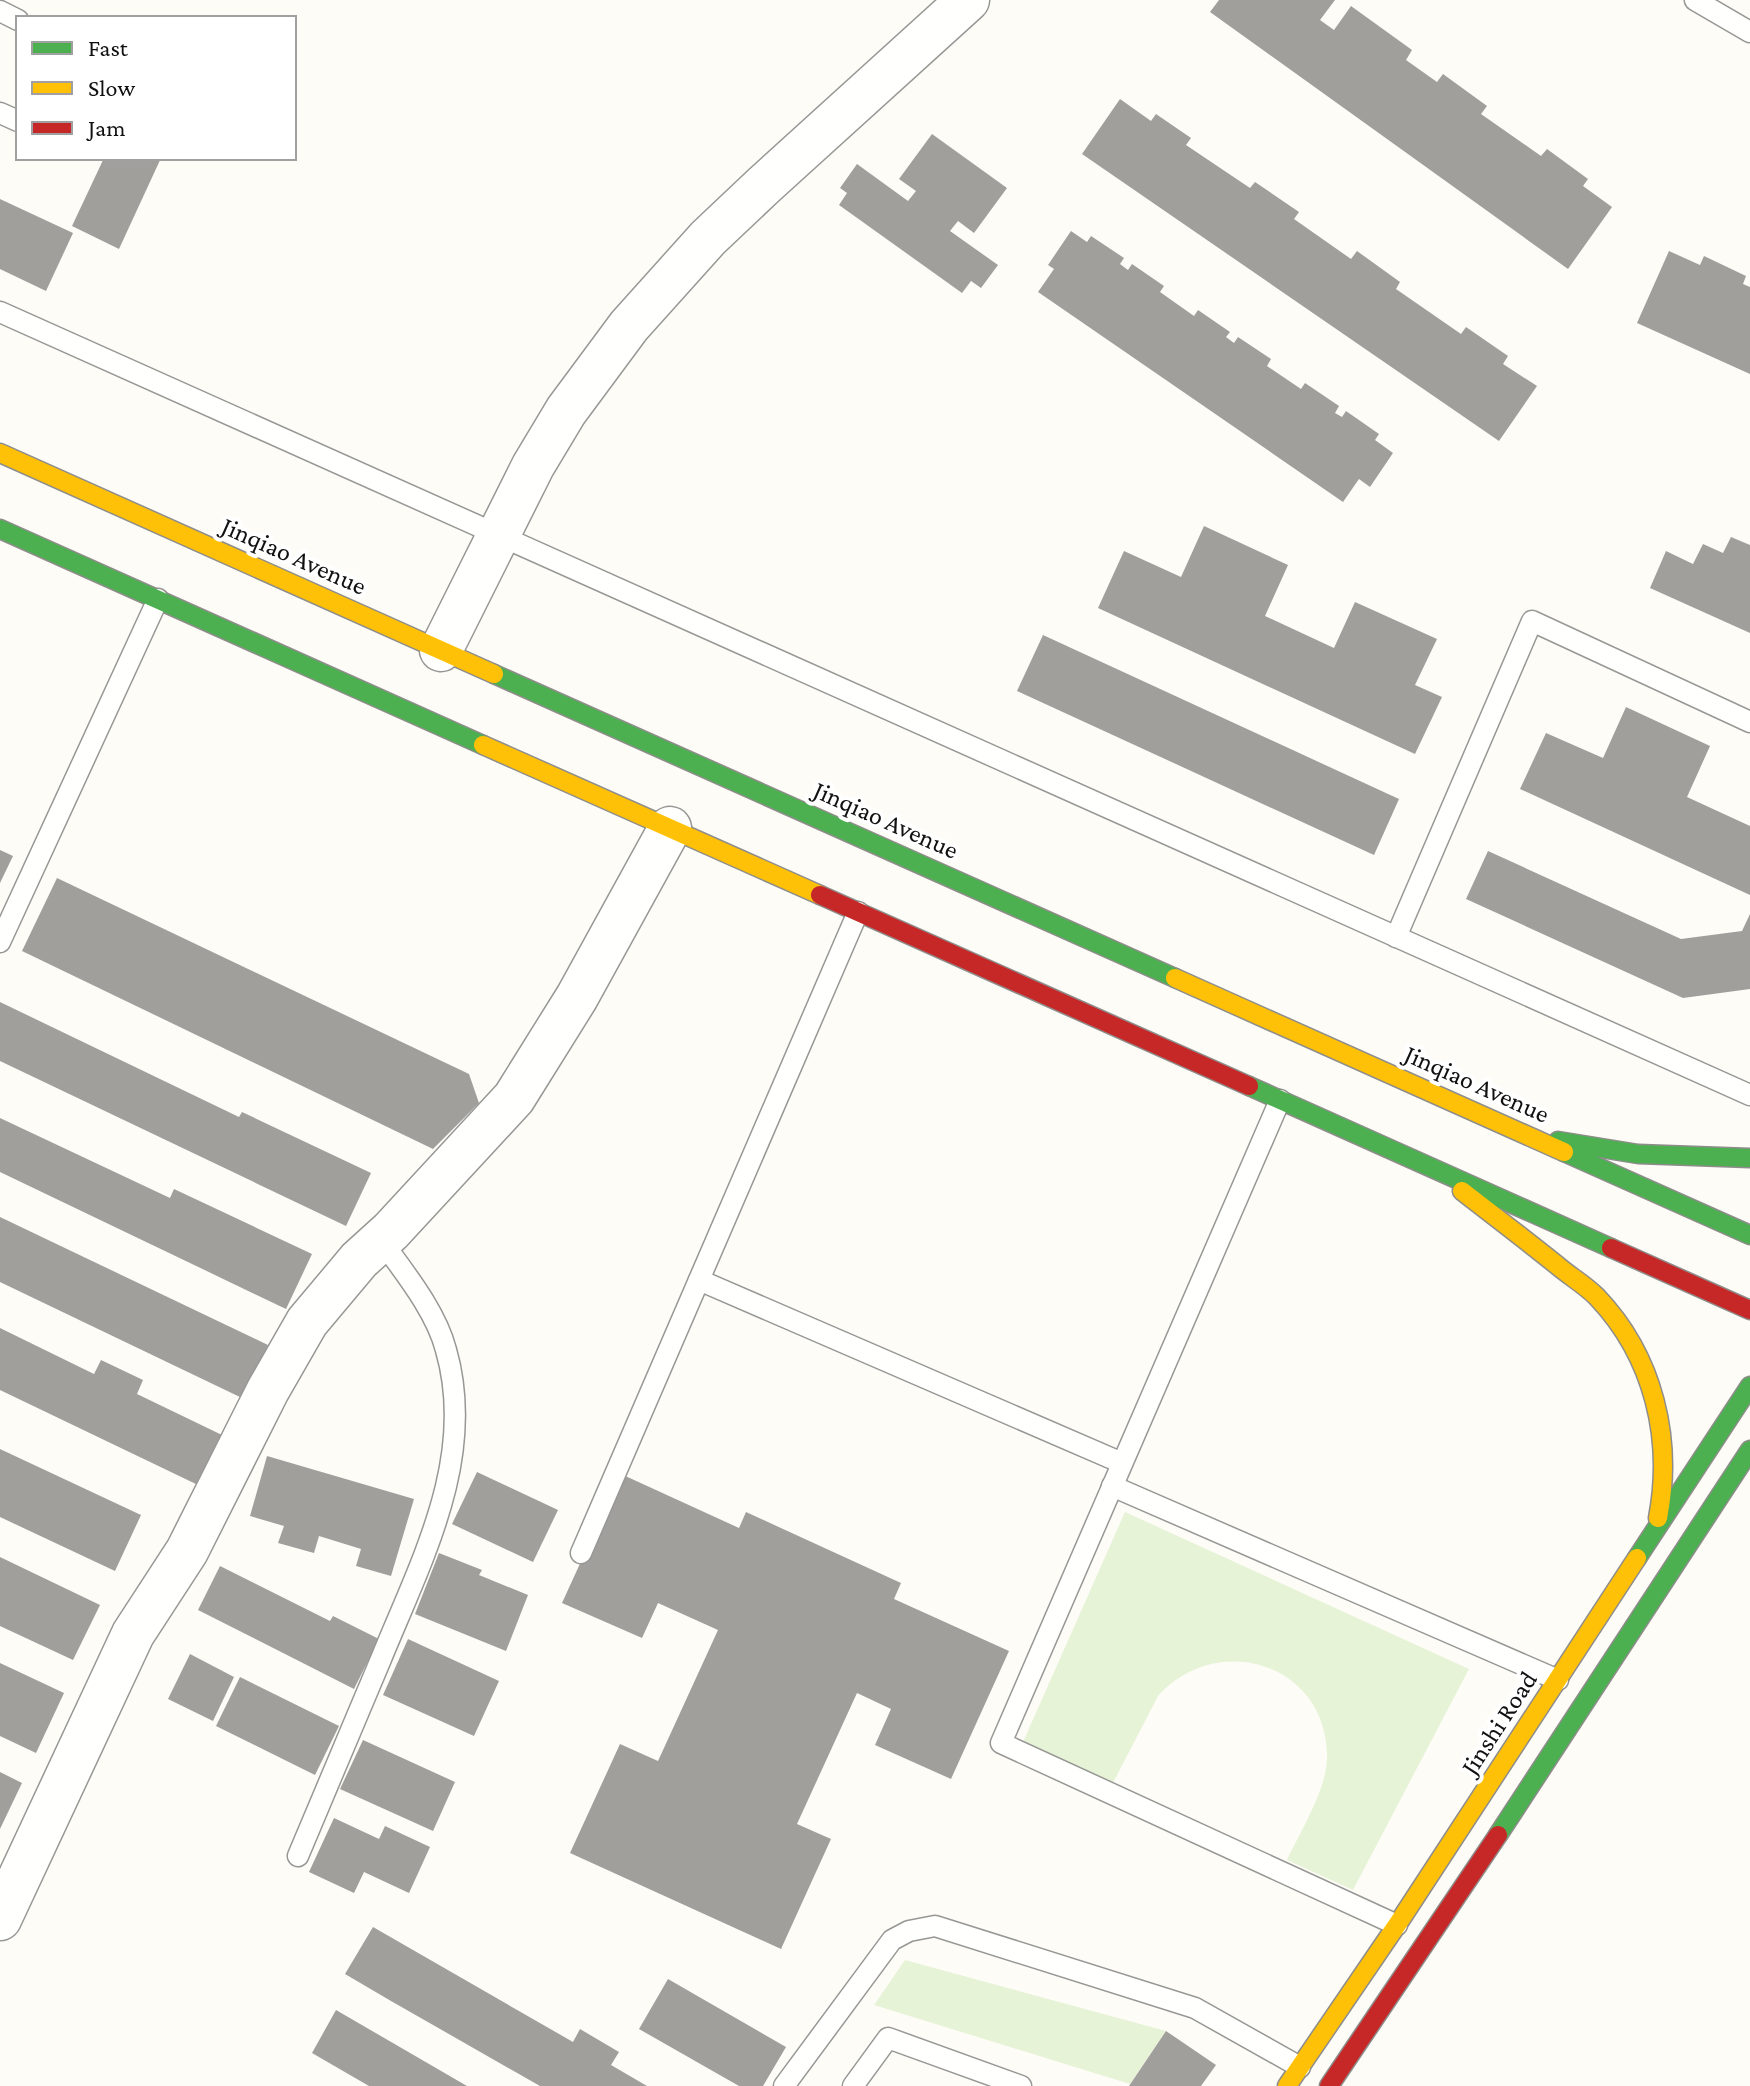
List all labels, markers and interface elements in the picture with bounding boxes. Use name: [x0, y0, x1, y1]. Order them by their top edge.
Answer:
legend: [16, 16, 296, 160]
text: Fast: [88, 34, 129, 61]
text: Slow: [88, 74, 135, 101]
text: Jam: [86, 114, 126, 141]
street label: Jinqiao Avenue: [215, 510, 371, 601]
street label: Jinqiao Avenue: [807, 774, 963, 865]
street label: Jinqiao Avenue: [1398, 1038, 1554, 1129]
street label: Jinshi Road: [1454, 1666, 1543, 1782]

